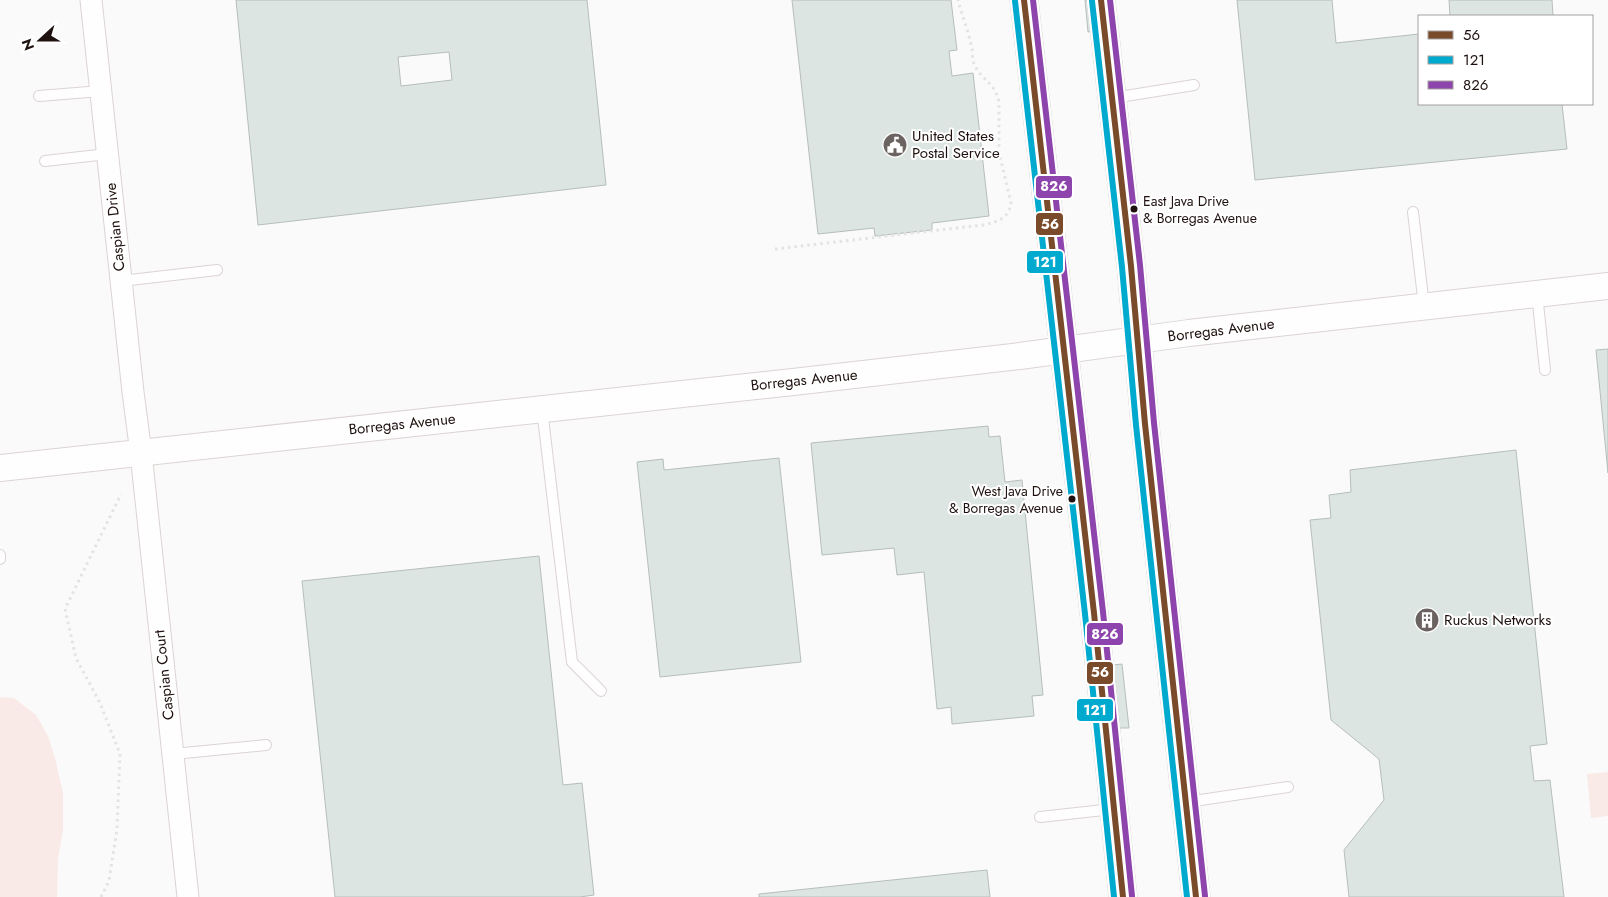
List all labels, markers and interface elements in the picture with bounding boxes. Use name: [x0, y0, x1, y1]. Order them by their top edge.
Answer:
north arrow: [15, 15, 65, 65]
legend: [1418, 15, 1593, 105]
text: 56: [1463, 24, 1480, 46]
text: N: [17, 36, 39, 53]
text: 121: [1463, 49, 1485, 71]
text: 826: [1463, 74, 1488, 96]
place label: United States Postal Service: [912, 125, 1000, 164]
public building icon: United States Postal Service: [882, 132, 908, 158]
line badge: 826: [1035, 175, 1073, 199]
text: 826: [1040, 176, 1068, 196]
street label: Caspian Drive: [99, 181, 131, 272]
place label: East Java Drive & Borregas Avenue: [1143, 191, 1257, 228]
marker: East Java Drive & Borregas Avenue: [1129, 204, 1139, 214]
line badge: 56: [1035, 212, 1064, 236]
text: 56: [1041, 214, 1059, 234]
line badge: 121: [1026, 250, 1064, 274]
text: 121: [1033, 252, 1057, 272]
street label: Borregas Avenue: [1166, 313, 1276, 347]
street label: Borregas Avenue: [749, 363, 859, 397]
street label: Borregas Avenue: [347, 407, 457, 441]
place label: West Java Drive & Borregas Avenue: [949, 481, 1063, 518]
marker: West Java Drive & Borregas Avenue: [1067, 494, 1077, 504]
building icon: Ruckus Networks: [1414, 607, 1440, 633]
place label: Ruckus Networks: [1444, 609, 1551, 631]
line badge: 826: [1086, 622, 1124, 646]
text: 826: [1091, 624, 1119, 644]
street label: Caspian Court: [148, 628, 180, 721]
line badge: 56: [1086, 661, 1114, 685]
text: 56: [1091, 662, 1109, 682]
line badge: 121: [1076, 698, 1114, 722]
text: 121: [1083, 700, 1107, 720]

